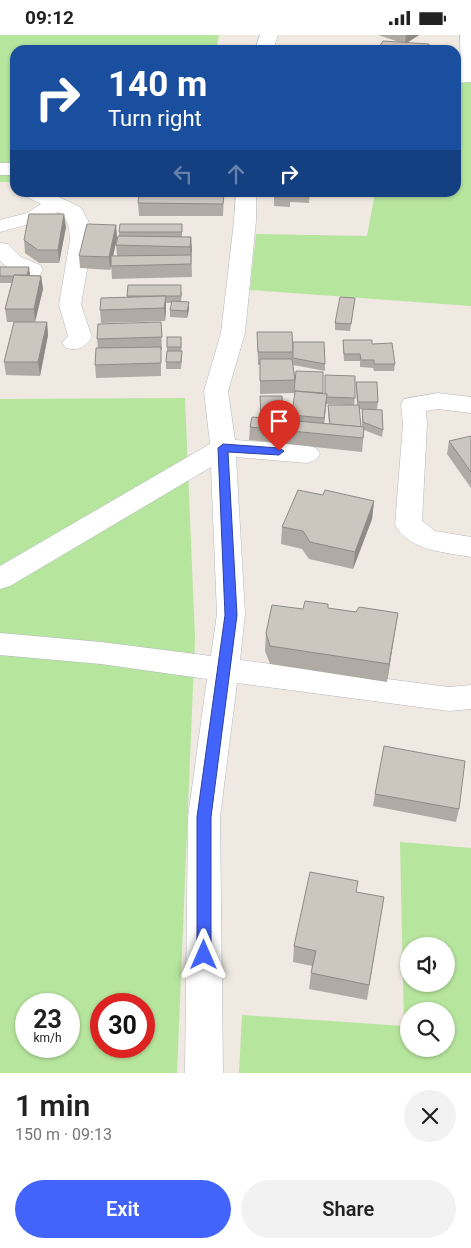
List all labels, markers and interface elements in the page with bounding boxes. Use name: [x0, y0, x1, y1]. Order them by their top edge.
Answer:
text: 09:12: [25, 6, 74, 29]
text: 140 m: [108, 64, 207, 105]
icon: right: [25, 65, 90, 130]
text: Turn right: [108, 106, 202, 131]
icon: left: [169, 160, 197, 188]
icon: ahead: [222, 160, 250, 188]
icon: right: [275, 160, 303, 188]
pin: [258, 400, 300, 451]
icon: arrive: [265, 407, 293, 435]
position arrow: [177, 928, 229, 980]
map controls: [400, 937, 455, 1057]
button: sound: [400, 937, 455, 992]
speed limit sign: 30: [90, 993, 155, 1058]
button: search: [400, 1002, 455, 1057]
text: 23: [33, 1005, 62, 1034]
text: km/h: [33, 1031, 62, 1045]
text: 1 min: [15, 1088, 90, 1123]
button: close: [404, 1090, 456, 1142]
text: 150 m · 09:13: [15, 1125, 112, 1144]
button: Exit: [15, 1180, 231, 1238]
button: Share: [241, 1180, 456, 1238]

